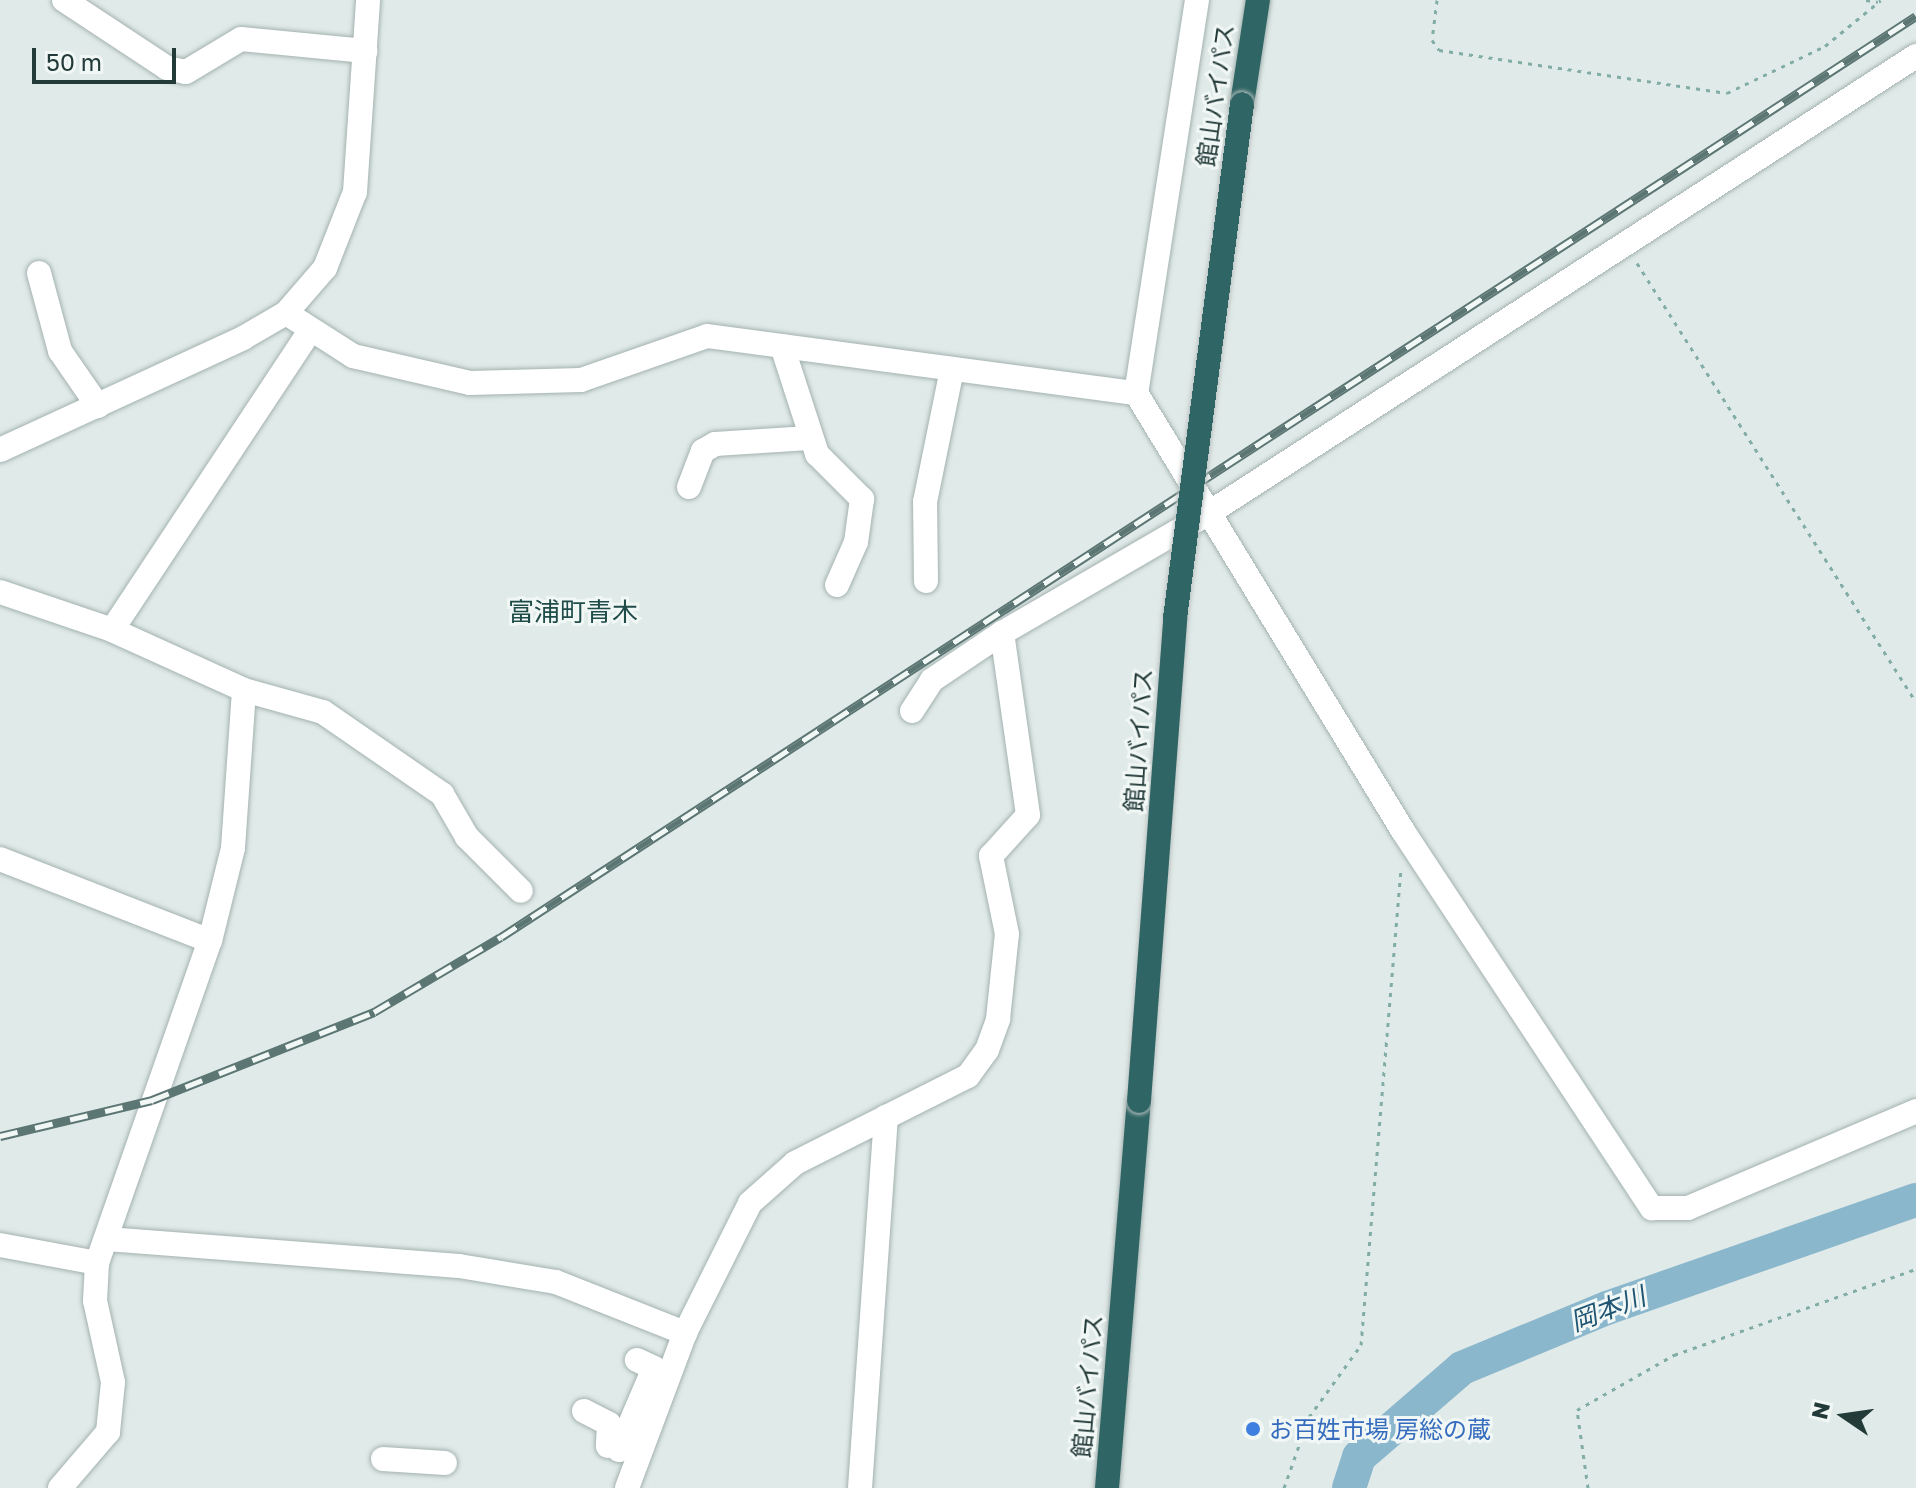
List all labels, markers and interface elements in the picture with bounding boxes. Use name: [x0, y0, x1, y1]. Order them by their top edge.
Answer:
street label: 館山バイパス: [1191, 22, 1239, 168]
scale bar: [36, 32, 180, 82]
text: 50 m: [46, 47, 102, 76]
district label: 富浦町青木: [508, 596, 638, 628]
street label: 館山バイパス: [1119, 667, 1157, 813]
water label: 岡本川: [1566, 1280, 1650, 1338]
street label: 館山バイパス: [1066, 1313, 1108, 1459]
north arrow: [1804, 1376, 1884, 1456]
text: N: [1805, 1399, 1835, 1422]
place label: お百姓市場 房総の蔵: [1269, 1415, 1491, 1443]
marker: お百姓市場 房総の蔵: [1244, 1420, 1262, 1438]

